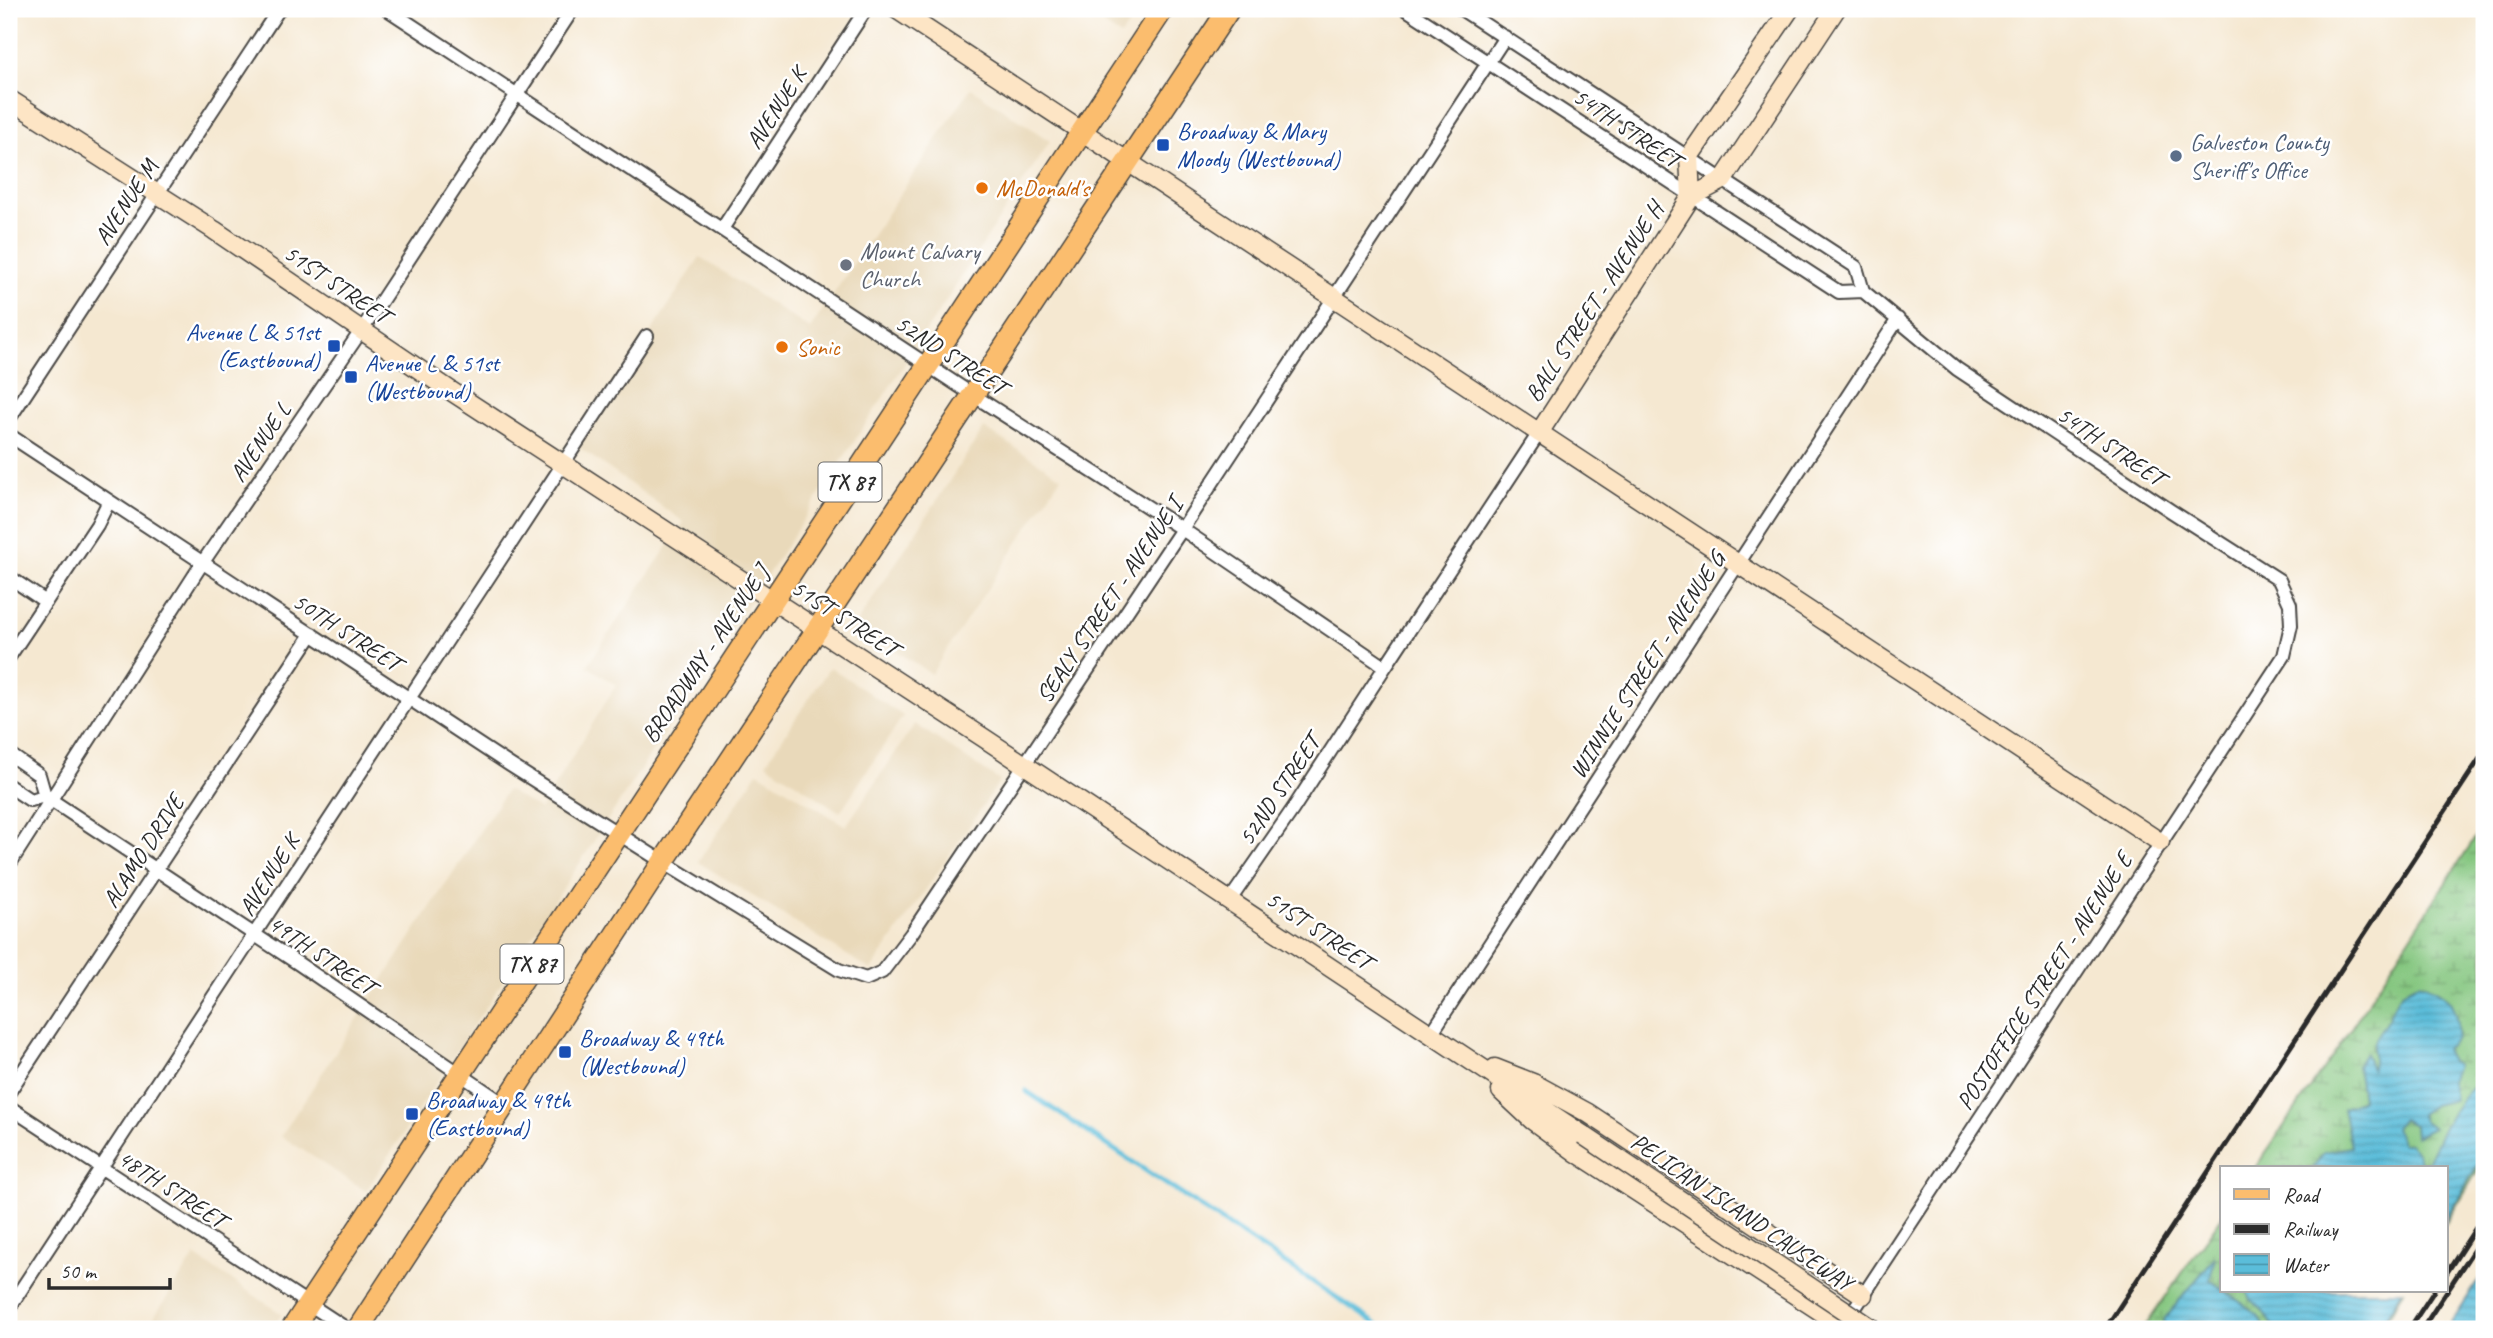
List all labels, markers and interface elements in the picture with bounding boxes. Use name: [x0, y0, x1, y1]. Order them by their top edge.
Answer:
street label: AVENUE K: [739, 58, 816, 154]
street label: 54TH STREET: [1568, 81, 1691, 178]
place label: Broadway & Mary Moody (Westbound): [1177, 116, 1341, 174]
place label: Galveston County Sheriff's Office: [2190, 127, 2331, 185]
marker: Broadway & Mary Moody (Westbound): [1155, 137, 1171, 153]
marker: Galveston County Sheriff's Office: [2168, 148, 2184, 164]
street label: AVENUE M: [87, 152, 166, 251]
place label: McDonald's: [996, 173, 1092, 203]
marker: McDonald's: [974, 180, 990, 196]
street label: BALL STREET - AVENUE H: [1518, 193, 1672, 407]
place label: Mount Calvary Church: [860, 236, 981, 294]
street label: 51ST STREET: [278, 238, 401, 334]
marker: Mount Calvary Church: [838, 257, 854, 273]
street label: 52ND STREET: [890, 308, 1017, 405]
place label: Avenue L & 51st (Eastbound): [186, 317, 322, 375]
place label: Sonic: [796, 332, 841, 362]
marker: Avenue L & 51st (Eastbound): [326, 338, 342, 354]
marker: Sonic: [774, 339, 790, 355]
place label: Avenue L & 51st (Westbound): [365, 348, 501, 406]
marker: Avenue L & 51st (Westbound): [343, 369, 359, 385]
street label: AVENUE L: [223, 396, 298, 487]
street label: 54TH STREET: [2052, 399, 2175, 496]
road number: TX 87: [818, 462, 882, 502]
street label: SEALY STREET - AVENUE I: [1029, 487, 1192, 708]
street label: WINNIE STREET - AVENUE G: [1563, 544, 1733, 784]
street label: BROADWAY - AVENUE J: [635, 556, 778, 748]
street label: 51ST STREET: [786, 572, 909, 667]
street label: 50TH STREET: [287, 586, 412, 681]
street label: 52ND STREET: [1231, 724, 1330, 851]
street label: ALAMO DRIVE: [95, 787, 192, 913]
street label: AVENUE K: [232, 825, 309, 921]
street label: POSTOFFICE STREET - AVENUE E: [1950, 844, 2140, 1115]
street label: 51ST STREET: [1260, 884, 1383, 980]
street label: 49TH STREET: [263, 908, 386, 1005]
road number: TX 87: [500, 945, 564, 984]
place label: Broadway & 49th (Westbound): [579, 1023, 725, 1081]
marker: Broadway & 49th (Westbound): [557, 1044, 573, 1060]
place label: Broadway & 49th (Eastbound): [426, 1085, 572, 1143]
marker: Broadway & 49th (Eastbound): [404, 1106, 420, 1122]
street label: PELICAN ISLAND CAUSEWAY: [1625, 1126, 1861, 1299]
street label: 48TH STREET: [112, 1143, 237, 1238]
legend: [2220, 1166, 2448, 1292]
text: Road: [2283, 1182, 2322, 1208]
text: Railway: [2283, 1216, 2339, 1242]
scale bar: [49, 1247, 170, 1291]
text: Water: [2283, 1252, 2330, 1278]
text: 50 m: [60, 1258, 98, 1284]

